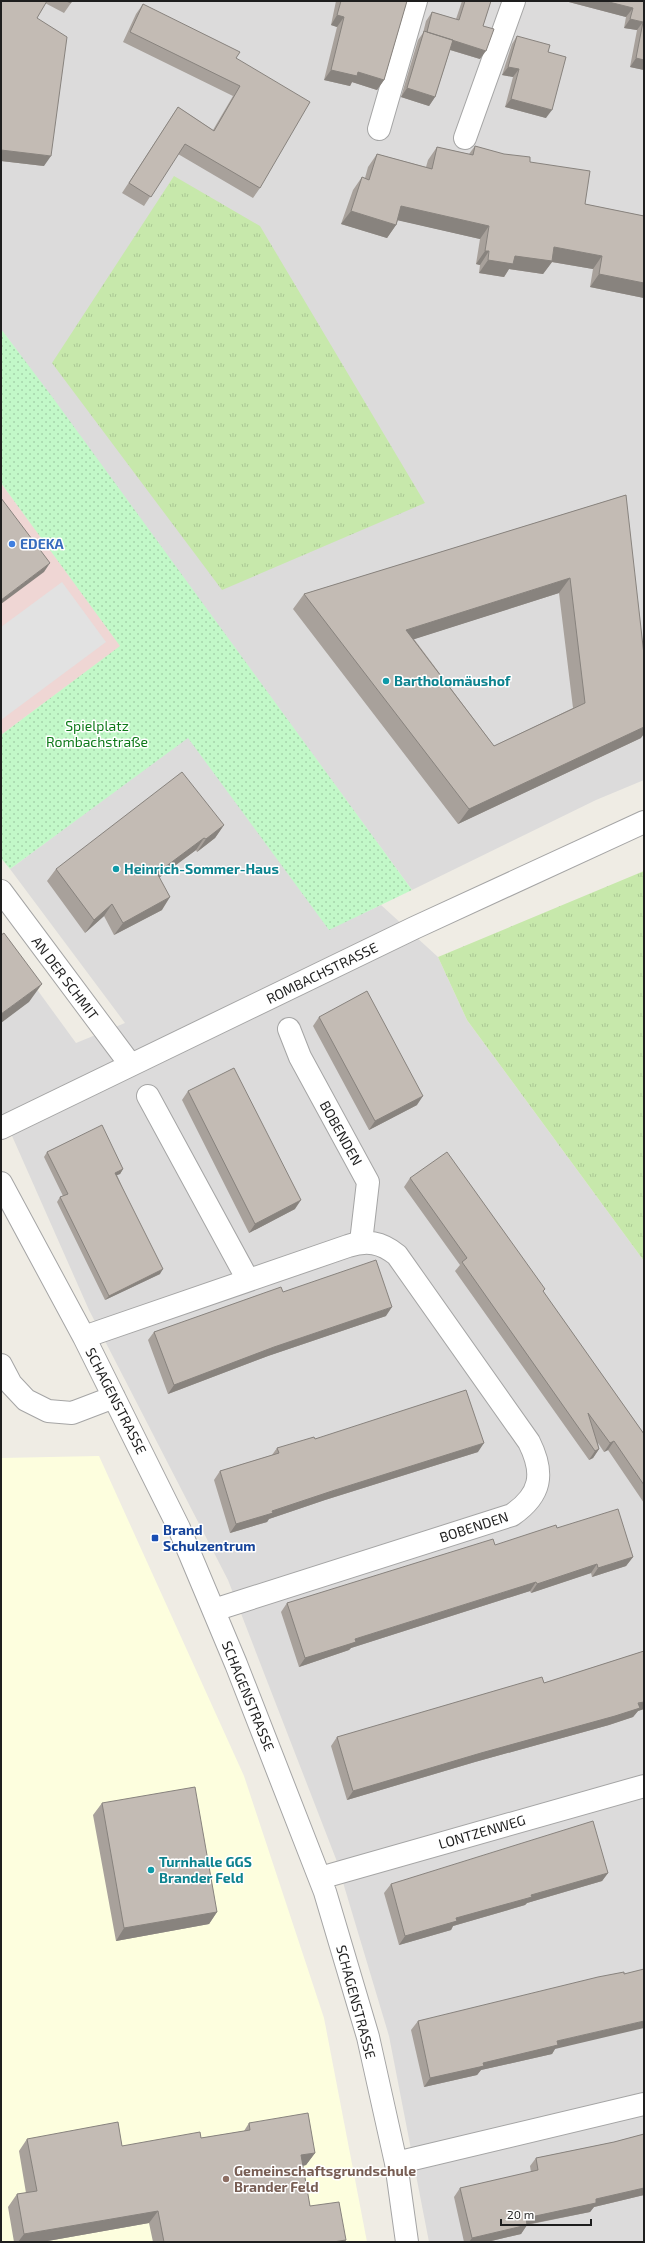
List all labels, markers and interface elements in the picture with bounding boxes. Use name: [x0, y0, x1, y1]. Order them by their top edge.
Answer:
place label: EDEKA: [20, 535, 65, 552]
marker: EDEKA: [7, 539, 17, 549]
place label: Bartholomäushof: [394, 672, 511, 689]
marker: Bartholomäushof: [381, 676, 391, 686]
park label: Spielplatz Rombachstraße: [46, 717, 148, 750]
place label: Heinrich-Sommer-Haus: [124, 860, 279, 877]
marker: Heinrich-Sommer-Haus: [111, 864, 121, 874]
street label: AN DER SCHMIT: [29, 933, 102, 1023]
street label: ROMBACHSTRASSE: [263, 938, 380, 1007]
street label: BOBENDEN: [317, 1097, 366, 1168]
street label: SCHAGENSTRASSE: [82, 1345, 151, 1457]
street label: BOBENDEN: [437, 1507, 510, 1546]
place label: Brand Schulzentrum: [163, 1521, 256, 1554]
marker: Brand Schulzentrum: [150, 1533, 160, 1543]
street label: SCHAGENSTRASSE: [219, 1638, 278, 1753]
street label: LONTZENWEG: [436, 1811, 527, 1852]
place label: Turnhalle GGS Brander Feld: [159, 1853, 252, 1886]
marker: Turnhalle GGS Brander Feld: [146, 1865, 156, 1875]
street label: SCHAGENSTRASSE: [333, 1943, 380, 2061]
place label: Gemeinschaftsgrundschule Brander Feld: [234, 2162, 416, 2195]
marker: Gemeinschaftsgrundschule Brander Feld: [221, 2174, 231, 2184]
scale bar: [501, 2201, 591, 2227]
text: 20 m: [507, 2207, 534, 2221]

